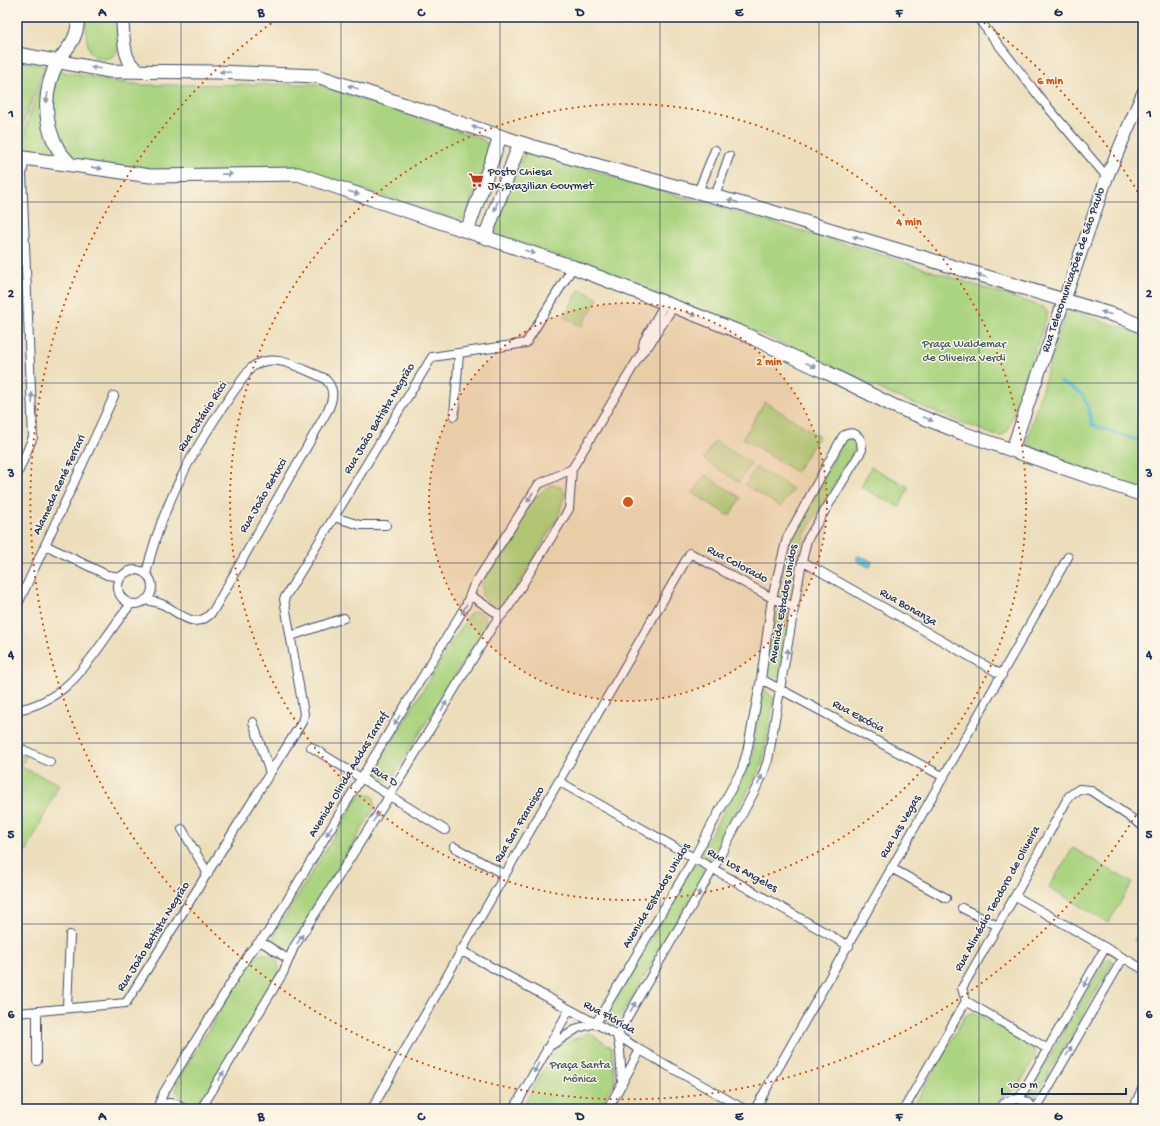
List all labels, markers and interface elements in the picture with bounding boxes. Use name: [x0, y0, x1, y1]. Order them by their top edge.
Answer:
text: A: [97, 6, 107, 21]
text: B: [257, 6, 266, 21]
text: C: [416, 6, 426, 21]
text: D: [575, 6, 585, 21]
text: E: [735, 6, 744, 21]
text: F: [895, 6, 904, 21]
text: G: [1054, 6, 1063, 21]
one-way arrow: [89, 65, 102, 71]
one-way arrow: [218, 69, 231, 75]
text: 6 min: [1037, 75, 1063, 89]
one-way arrow: [347, 84, 359, 90]
one-way arrow: [44, 92, 50, 104]
text: 1: [7, 107, 14, 122]
text: 1: [1145, 107, 1152, 122]
one-way arrow: [470, 125, 482, 131]
one-way arrow: [91, 165, 103, 171]
place label: Posto Chiesa JK;Brazilian Gourmet: [487, 166, 595, 194]
one-way arrow: [221, 171, 234, 177]
supermarket icon: Posto Chiesa JK;Brazilian Gourmet: [467, 171, 485, 189]
street label: Rua Telecomunicações de São Paulo: [1039, 186, 1109, 354]
one-way arrow: [348, 190, 360, 196]
one-way arrow: [727, 198, 739, 204]
one-way arrow: [493, 200, 499, 212]
text: 4 min: [895, 216, 922, 230]
one-way arrow: [851, 235, 863, 241]
one-way arrow: [525, 250, 537, 256]
one-way arrow: [976, 273, 988, 279]
text: 2: [8, 287, 15, 302]
text: 2: [1146, 287, 1153, 302]
one-way arrow: [1100, 310, 1112, 316]
one-way arrow: [685, 311, 697, 317]
park label: Praça Waldemar de Oliveira Verdi: [921, 338, 1007, 366]
text: 2 min: [756, 356, 782, 370]
street label: Rua João Batista Negrão: [341, 361, 419, 477]
one-way arrow: [805, 362, 817, 368]
street label: Rua Octávio Ricci: [175, 379, 231, 455]
one-way arrow: [28, 392, 35, 404]
one-way arrow: [923, 417, 935, 423]
street label: Alameda René Ferrari: [31, 432, 90, 537]
street label: Rua João Retucci: [237, 456, 291, 536]
text: 3: [7, 467, 15, 482]
text: 3: [1145, 467, 1153, 482]
one-way arrow: [526, 492, 534, 503]
centre of rings: [621, 495, 635, 509]
street label: Rua Colorado: [704, 543, 770, 587]
street label: Avenida Estados Unidos: [767, 543, 801, 664]
street label: Rua Bonanza: [877, 586, 939, 630]
one-way arrow: [460, 603, 467, 615]
text: 4: [7, 648, 15, 663]
one-way arrow: [784, 648, 790, 660]
text: 4: [1145, 648, 1153, 663]
street label: Rua Escócia: [830, 697, 887, 737]
one-way arrow: [440, 701, 448, 711]
street label: Avenida Olinda Addas Tarraf: [306, 709, 393, 840]
one-way arrow: [393, 714, 400, 726]
street label: Rua D: [368, 763, 400, 791]
one-way arrow: [757, 775, 763, 786]
street label: Rua San Francisco: [492, 784, 548, 866]
street label: Rua Las Vegas: [877, 792, 925, 861]
one-way arrow: [373, 811, 380, 823]
street label: Rua Alimédio Teodoro de Oliveira: [952, 823, 1044, 974]
one-way arrow: [326, 825, 333, 837]
text: 5: [8, 828, 15, 843]
text: 5: [1146, 828, 1153, 843]
street label: Avenida Estados Unidos: [620, 840, 694, 951]
street label: Rua Los Angeles: [704, 846, 780, 896]
street label: Rua João Batista Negrão: [114, 879, 194, 995]
one-way arrow: [694, 889, 701, 901]
one-way arrow: [296, 933, 303, 945]
one-way arrow: [1083, 976, 1090, 987]
street label: Rua Flórida: [581, 998, 638, 1038]
one-way arrow: [629, 1001, 636, 1013]
text: 6: [8, 1008, 15, 1023]
text: 6: [1146, 1008, 1153, 1023]
one-way arrow: [1066, 1045, 1073, 1057]
park label: Praça Santa Mônica: [549, 1059, 611, 1087]
one-way arrow: [533, 1062, 539, 1074]
one-way arrow: [218, 1070, 225, 1082]
scale bar: [1002, 1070, 1126, 1096]
text: 100 m: [1007, 1079, 1038, 1093]
text: A: [97, 1110, 107, 1125]
text: B: [257, 1110, 266, 1125]
text: C: [416, 1110, 426, 1125]
text: D: [575, 1110, 585, 1125]
text: E: [735, 1110, 744, 1125]
text: F: [895, 1110, 904, 1125]
text: G: [1054, 1110, 1063, 1125]

